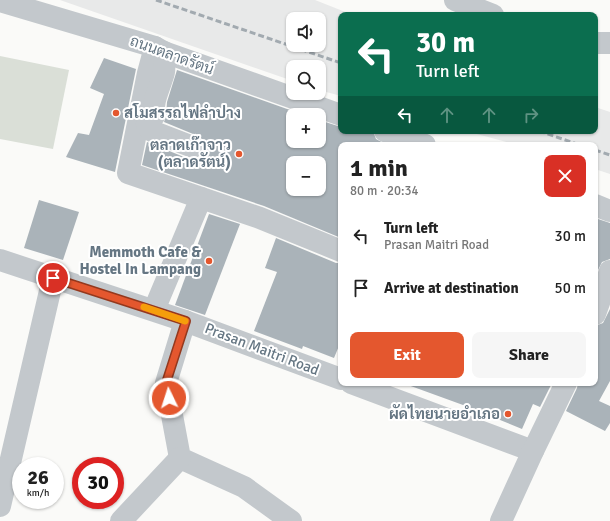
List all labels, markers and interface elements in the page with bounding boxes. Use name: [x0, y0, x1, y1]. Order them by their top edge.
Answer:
map controls: [286, 12, 326, 196]
button: sound: [286, 12, 326, 52]
text: 30 m: [416, 26, 475, 60]
icon: left: [350, 28, 402, 80]
street label: ถนนตลาดรัตน์: [128, 31, 217, 78]
button: search: [286, 60, 326, 100]
text: Turn left: [416, 60, 479, 82]
place label: สโมสรรถไฟลำปาง: [124, 102, 241, 122]
icon: left: [394, 104, 416, 126]
icon: ahead: [436, 104, 458, 126]
icon: ahead: [478, 104, 500, 126]
icon: right: [520, 104, 542, 126]
marker: สโมสรรถไฟลำปาง: [111, 108, 121, 118]
button: +: [286, 108, 326, 148]
place label: ตลาดเก๊าจาว (ตลาดรัตน์): [150, 135, 231, 171]
marker: ตลาดเก๊าจาว (ตลาดรัตน์): [234, 149, 244, 159]
text: 1 min: [350, 153, 408, 183]
button: close: [544, 155, 586, 197]
button: −: [286, 156, 326, 196]
text: 80 m · 20:34: [350, 183, 419, 199]
text: Turn left: [384, 219, 438, 237]
icon: left: [350, 225, 372, 247]
text: 30 m: [555, 227, 586, 245]
text: Prasan Maitri Road: [384, 237, 489, 253]
place label: Memmoth Cafe & Hostel In Lampang: [79, 243, 201, 278]
marker: Memmoth Cafe & Hostel In Lampang: [204, 256, 214, 266]
pin: [36, 261, 70, 295]
icon: arrive: [42, 267, 64, 289]
icon: arrive: [350, 277, 372, 299]
text: Arrive at destination: [384, 279, 519, 297]
text: 50 m: [555, 279, 586, 297]
street label: Prasan Maitri Road: [202, 319, 322, 379]
button: Exit: [350, 332, 464, 378]
button: Share: [472, 332, 586, 378]
position arrow: [148, 377, 190, 419]
place label: ผัดไทยนายอำเภอ: [389, 404, 500, 423]
marker: ผัดไทยนายอำเภอ: [503, 409, 513, 419]
speed limit sign: 30: [72, 457, 124, 509]
text: 26: [27, 465, 49, 490]
text: km/h: [27, 487, 49, 499]

